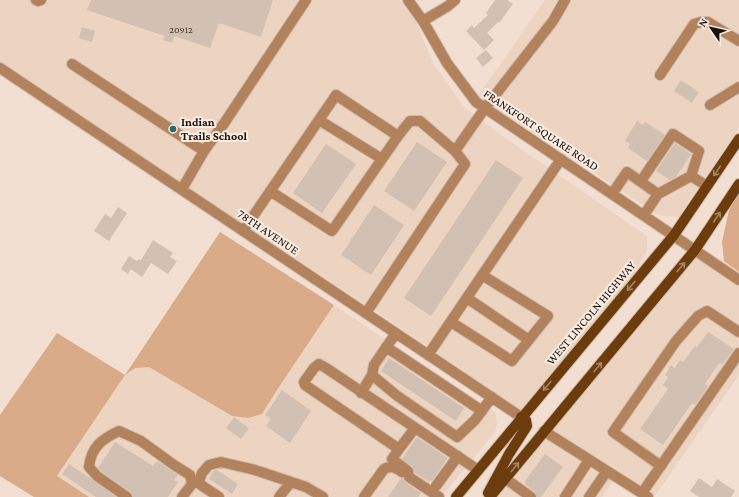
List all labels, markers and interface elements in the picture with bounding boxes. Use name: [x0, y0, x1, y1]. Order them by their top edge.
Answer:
north arrow: [691, 8, 731, 48]
text: N: [696, 16, 710, 29]
house number: 20912: [169, 24, 193, 35]
street label: FRANKFORT SQUARE ROAD: [481, 86, 601, 174]
place label: Indian Trails School: [181, 115, 247, 143]
marker: Indian Trails School: [168, 124, 178, 134]
one-way arrow: [713, 166, 721, 177]
street label: 78TH AVENUE: [235, 206, 302, 258]
one-way arrow: [713, 212, 721, 223]
street label: WEST LINCOLN HIGHWAY: [544, 258, 639, 368]
one-way arrow: [676, 261, 685, 272]
one-way arrow: [626, 281, 635, 292]
one-way arrow: [593, 361, 602, 372]
one-way arrow: [543, 381, 552, 391]
one-way arrow: [511, 462, 519, 473]

